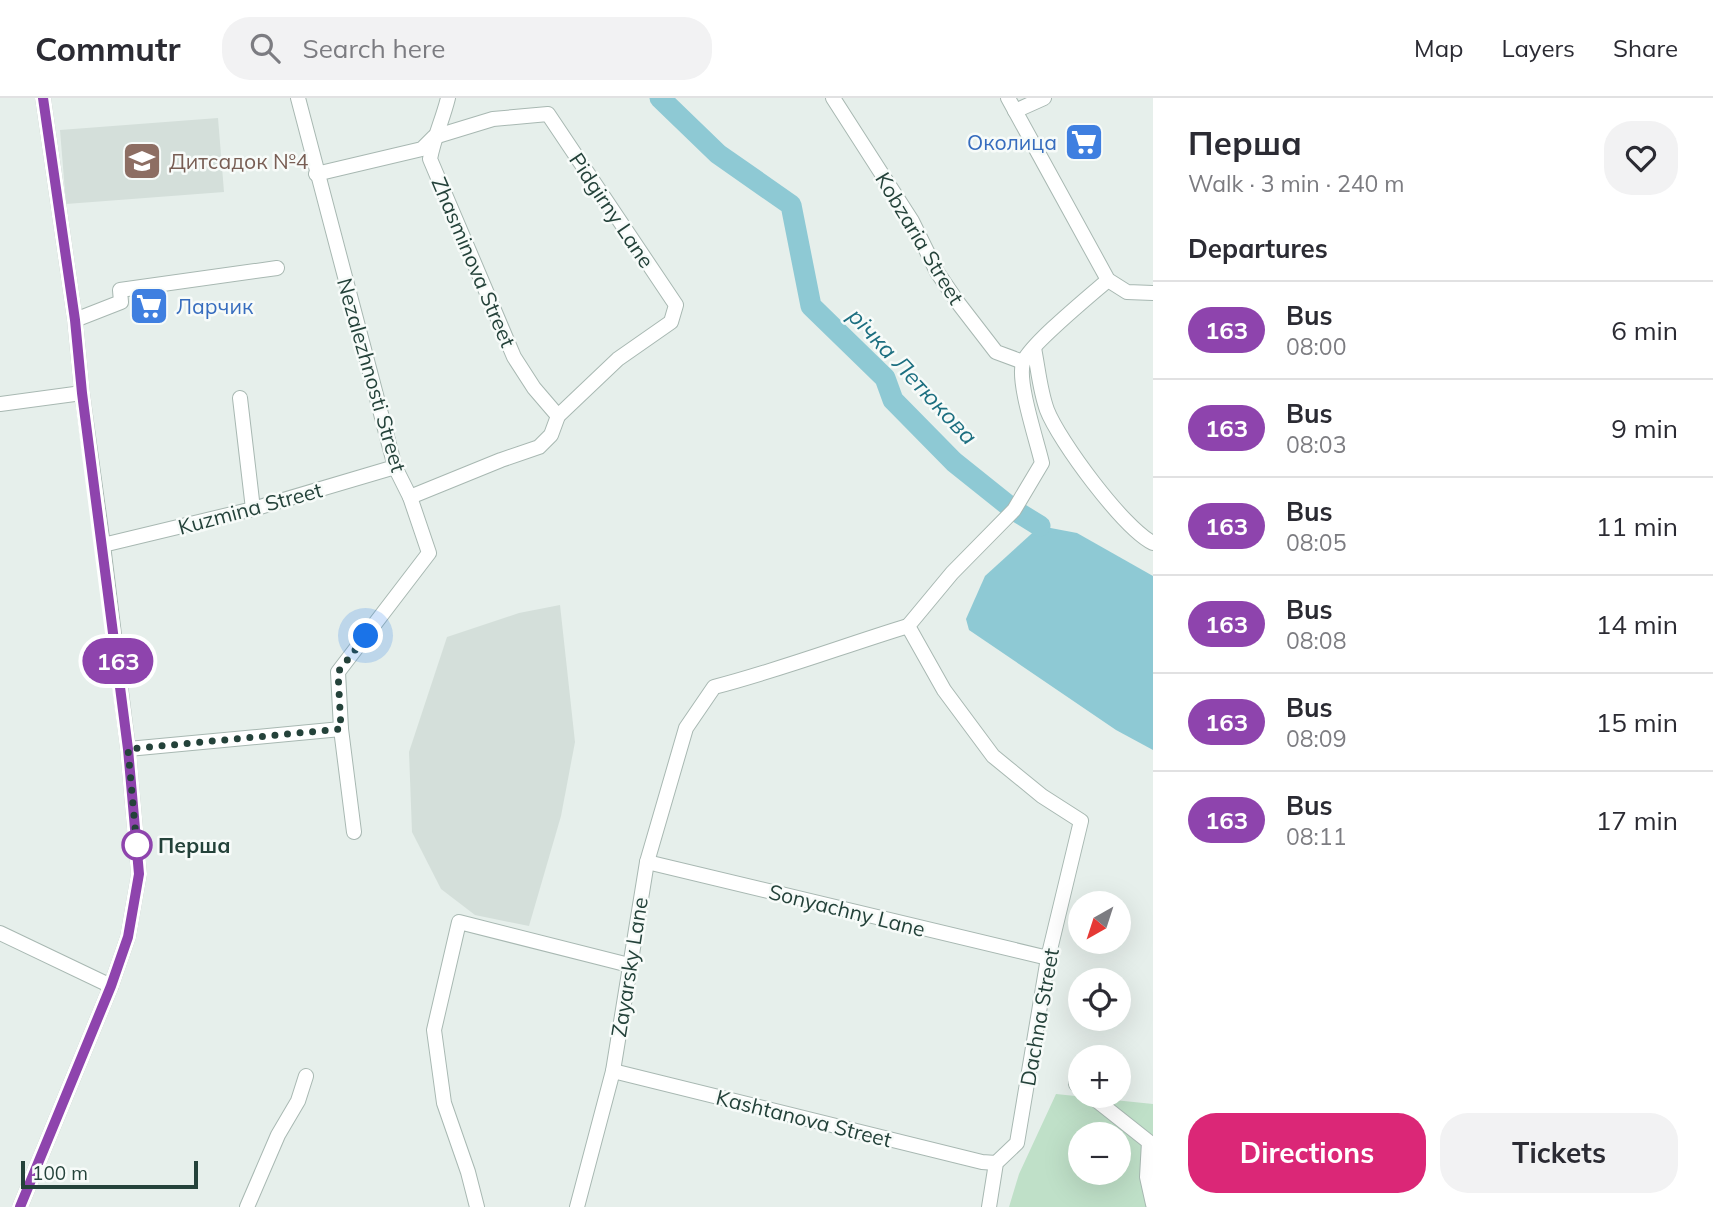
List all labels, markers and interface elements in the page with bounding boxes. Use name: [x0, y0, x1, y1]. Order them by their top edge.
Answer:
search box: [222, 17, 712, 80]
text: Commutr: [35, 28, 180, 69]
icon: search: [246, 29, 284, 67]
text: Search here: [302, 32, 445, 65]
text: Map: [1414, 33, 1463, 63]
text: Layers: [1501, 33, 1575, 63]
text: Share: [1613, 33, 1678, 63]
supermarket icon: Околица: [1063, 121, 1105, 163]
button: heart: [1604, 121, 1678, 195]
text: Перша: [1188, 122, 1302, 163]
place label: Околица: [967, 129, 1057, 155]
school or university icon: Дитсадок №4: [121, 140, 163, 182]
place label: Дитсадок №4: [169, 148, 309, 174]
street label: Pidgirny Lane: [564, 148, 660, 272]
street label: Kobzaria Street: [870, 167, 970, 309]
text: Walk · 3 min · 240 m: [1188, 169, 1405, 198]
street label: Zhasminova Street: [426, 173, 522, 351]
text: Departures: [1188, 232, 1328, 265]
street label: Nezalezhnosti Street: [332, 275, 412, 475]
supermarket icon: Ларчик: [128, 285, 170, 327]
place label: Ларчик: [176, 293, 254, 319]
text: Bus: [1286, 299, 1332, 332]
water label: річка Летюкова: [842, 302, 984, 450]
text: 6 min: [1611, 314, 1678, 347]
text: 163: [1205, 315, 1248, 345]
text: 08:00: [1286, 332, 1346, 361]
text: Bus: [1286, 397, 1332, 430]
text: 9 min: [1611, 412, 1678, 445]
text: 163: [1205, 413, 1248, 443]
text: 08:03: [1286, 430, 1346, 459]
street label: Kuzmina Street: [175, 476, 325, 540]
text: Bus: [1286, 495, 1332, 528]
text: 11 min: [1596, 510, 1678, 543]
text: 163: [1205, 511, 1248, 541]
text: 08:05: [1286, 528, 1346, 557]
text: Bus: [1286, 593, 1332, 626]
text: 14 min: [1596, 608, 1678, 641]
text: 163: [1205, 609, 1248, 639]
your location: [348, 618, 383, 653]
text: 08:08: [1286, 626, 1346, 655]
line badge: 163: [78, 638, 158, 684]
text: 163: [96, 646, 140, 676]
text: Bus: [1286, 691, 1332, 724]
text: 15 min: [1596, 706, 1678, 739]
text: 163: [1205, 707, 1248, 737]
text: 08:09: [1286, 724, 1346, 753]
text: Bus: [1286, 789, 1332, 822]
text: 17 min: [1596, 804, 1678, 837]
text: 163: [1205, 805, 1248, 835]
text: 08:11: [1286, 822, 1346, 851]
marker: Перша: [122, 830, 152, 860]
place label: Перша: [158, 832, 230, 858]
street label: Sonyachny Lane: [766, 878, 928, 942]
north arrow: [1068, 891, 1130, 954]
map controls: [1068, 891, 1131, 1185]
street label: Zayarsky Lane: [605, 895, 653, 1039]
street label: Dachna Street: [1014, 946, 1064, 1088]
button: locate: [1068, 968, 1131, 1031]
button: +: [1068, 1045, 1131, 1108]
street label: Kashtanova Street: [714, 1084, 894, 1152]
button: Directions: [1188, 1113, 1426, 1193]
button: Tickets: [1440, 1113, 1678, 1193]
button: −: [1068, 1122, 1131, 1185]
scale bar: [21, 1158, 198, 1190]
text: 100 m: [32, 1161, 88, 1185]

